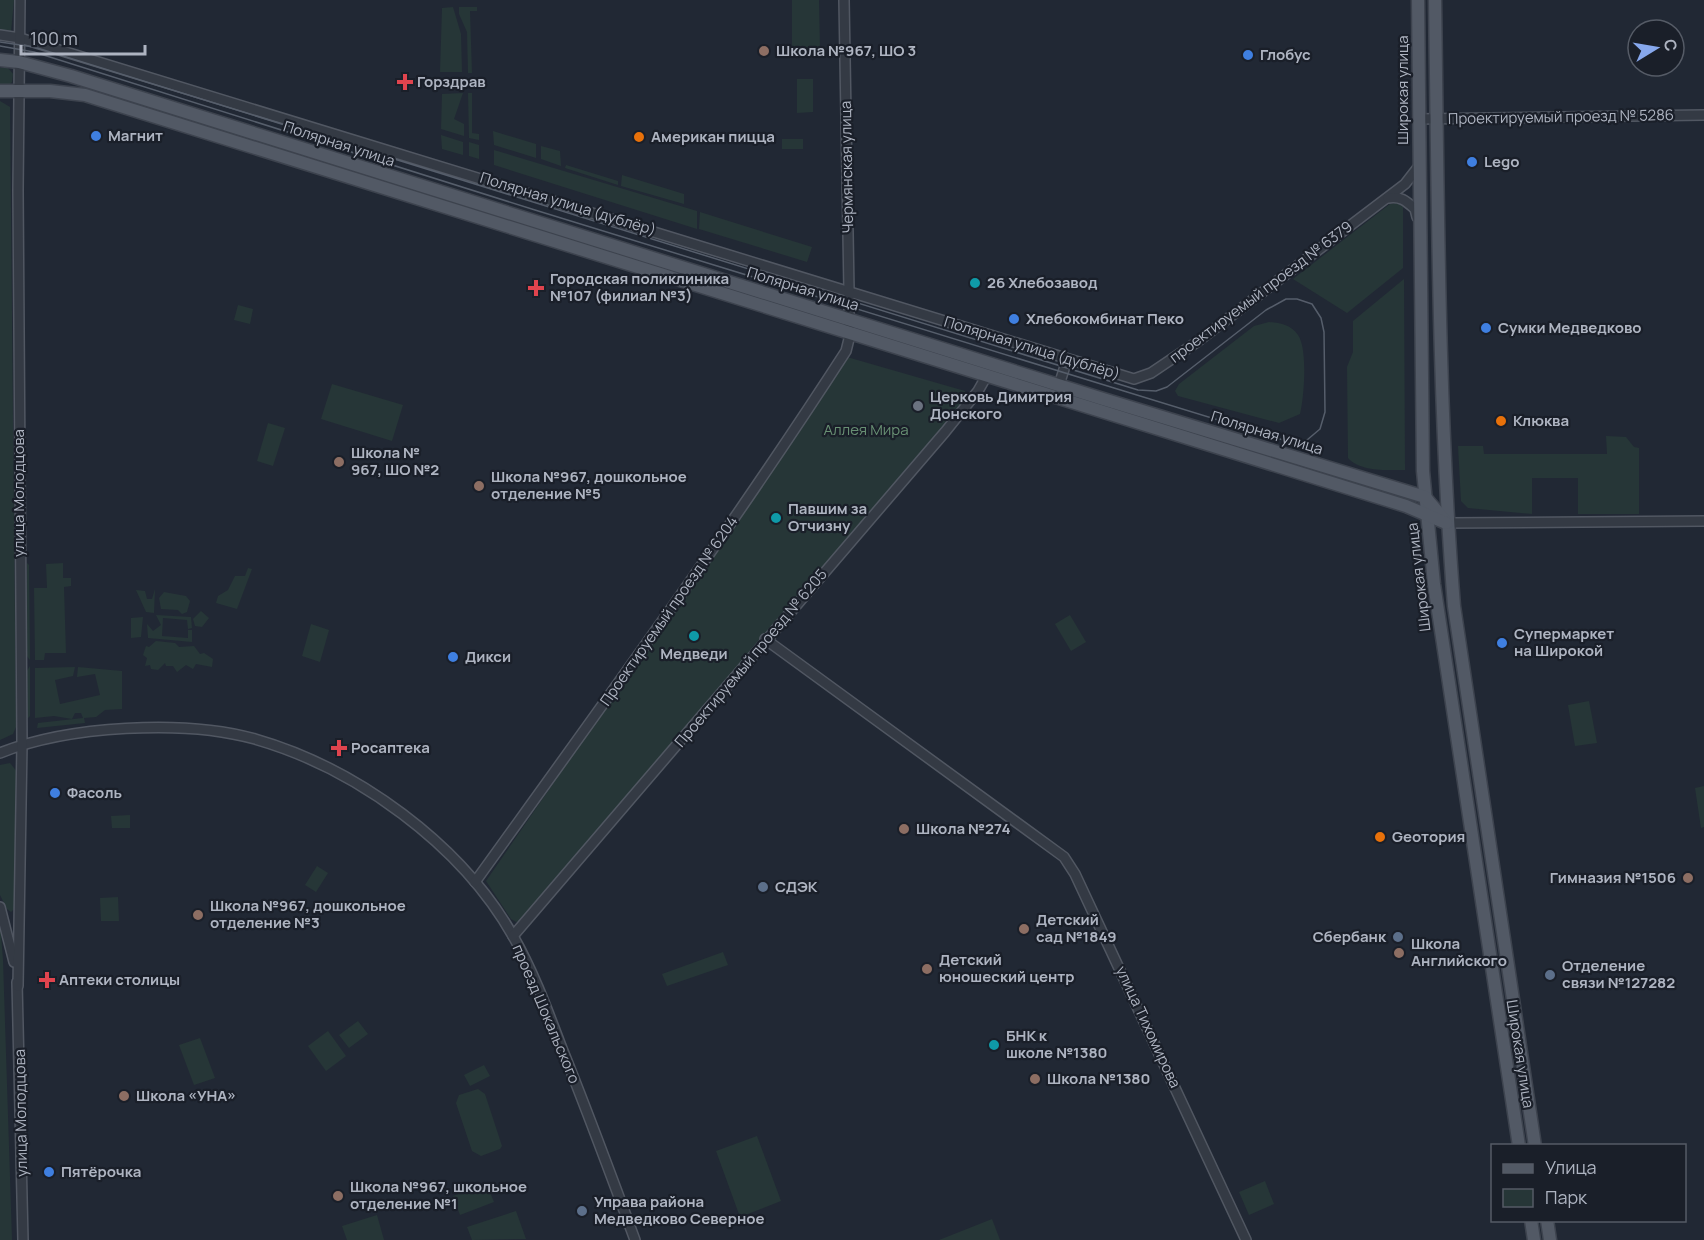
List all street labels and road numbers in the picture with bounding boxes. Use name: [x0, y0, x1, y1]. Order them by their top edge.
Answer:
street label: Широкая улица: [1392, 35, 1413, 145]
street label: Чермянская улица: [835, 101, 858, 233]
street label: Проектируемый проезд № 5286: [1448, 104, 1674, 129]
street label: Полярная улица: [281, 116, 398, 171]
street label: Полярная улица (дублёр): [478, 167, 659, 240]
street label: проектируемый проезд № 6379: [1165, 216, 1356, 367]
street label: Полярная улица: [745, 262, 862, 316]
street label: Полярная улица (дублёр): [942, 311, 1123, 384]
street label: Полярная улица: [1209, 406, 1326, 460]
street label: улица Молодцова: [8, 429, 29, 557]
street label: Проектируемый проезд № 6204: [595, 511, 742, 710]
street label: Широкая улица: [1401, 522, 1436, 633]
street label: Проектируемый проезд № 6205: [670, 564, 832, 751]
street label: проезд Шокальского: [508, 941, 585, 1087]
street label: улица Тихомирова: [1111, 962, 1186, 1091]
street label: Широкая улица: [1502, 998, 1539, 1110]
street label: улица Молодцова: [9, 1049, 32, 1177]

